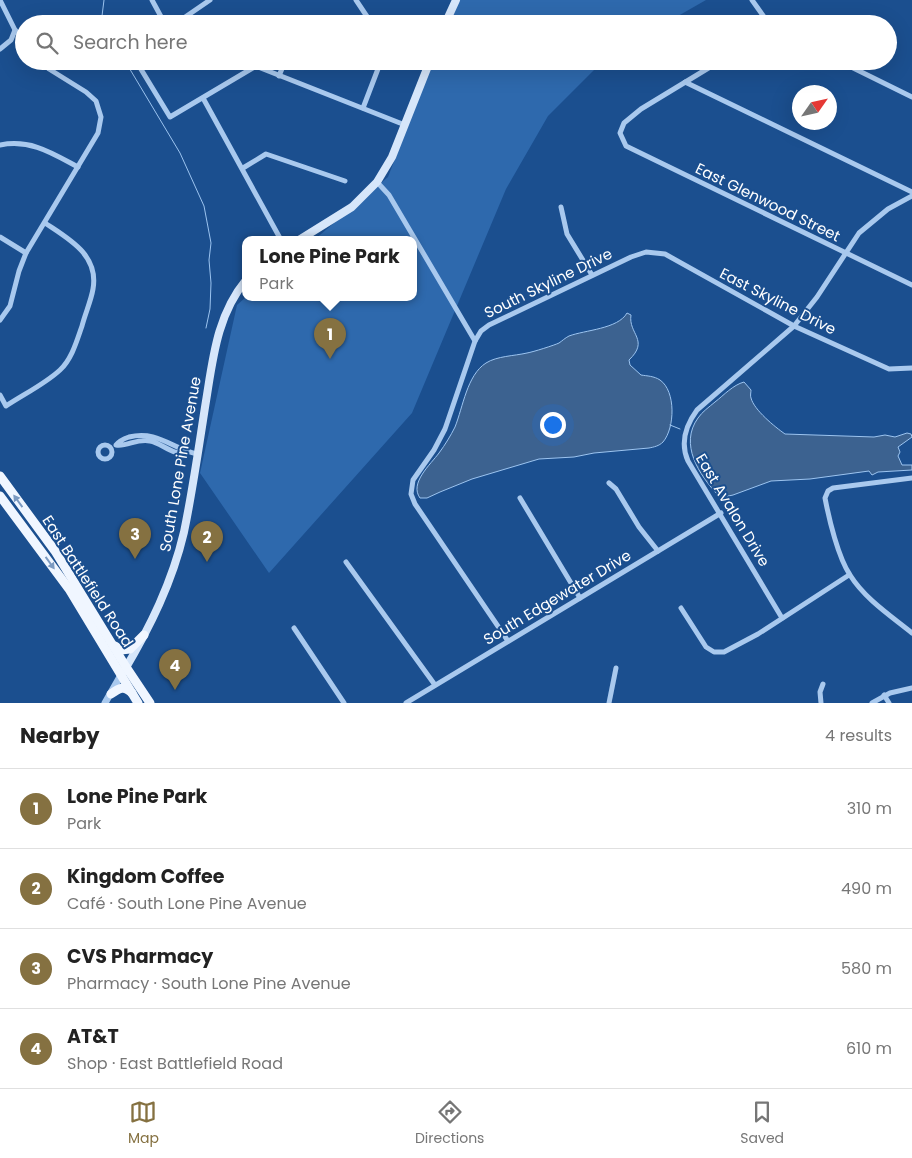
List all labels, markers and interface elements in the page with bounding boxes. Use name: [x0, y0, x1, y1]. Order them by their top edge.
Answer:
search box: [15, 15, 897, 70]
icon: search: [33, 29, 61, 57]
text: Search here: [73, 29, 187, 56]
north arrow: [792, 85, 837, 130]
street label: East Glenwood Street: [692, 158, 844, 246]
popup: [242, 236, 417, 301]
text: Lone Pine Park: [259, 243, 400, 270]
street label: South Skyline Drive: [481, 243, 615, 323]
street label: East Skyline Drive: [716, 263, 840, 339]
text: Park: [259, 272, 294, 295]
pin: 1: [314, 318, 346, 359]
street label: South Lone Pine Avenue: [154, 375, 206, 553]
your location: [540, 412, 566, 438]
street label: East Avalon Drive: [691, 450, 775, 570]
one-way arrow: [13, 494, 23, 508]
street label: East Battlefield Road: [37, 511, 139, 651]
pin: 3: [119, 518, 151, 559]
pin: 2: [191, 521, 223, 562]
street label: South Edgewater Drive: [479, 545, 635, 649]
one-way arrow: [45, 556, 56, 569]
pin: 4: [159, 649, 191, 690]
text: Nearby: [20, 721, 100, 750]
text: 4 results: [825, 724, 892, 747]
text: Lone Pine Park: [67, 783, 207, 810]
text: 1: [33, 797, 39, 820]
text: 310 m: [847, 797, 892, 820]
text: Park: [67, 812, 101, 835]
text: Kingdom Coffee: [67, 863, 224, 890]
text: 2: [31, 877, 41, 900]
text: 490 m: [841, 877, 892, 900]
text: Café · South Lone Pine Avenue: [67, 892, 307, 915]
text: CVS Pharmacy: [67, 943, 213, 970]
text: 3: [31, 957, 41, 980]
text: 580 m: [841, 957, 892, 980]
text: Pharmacy · South Lone Pine Avenue: [67, 972, 351, 995]
text: AT&T: [67, 1023, 119, 1050]
text: 4: [31, 1037, 41, 1060]
text: 610 m: [846, 1037, 892, 1060]
text: Shop · East Battlefield Road: [67, 1052, 283, 1075]
tab: Map: [128, 1098, 159, 1149]
tab: Directions: [415, 1098, 484, 1149]
tab: Saved: [740, 1098, 784, 1149]

